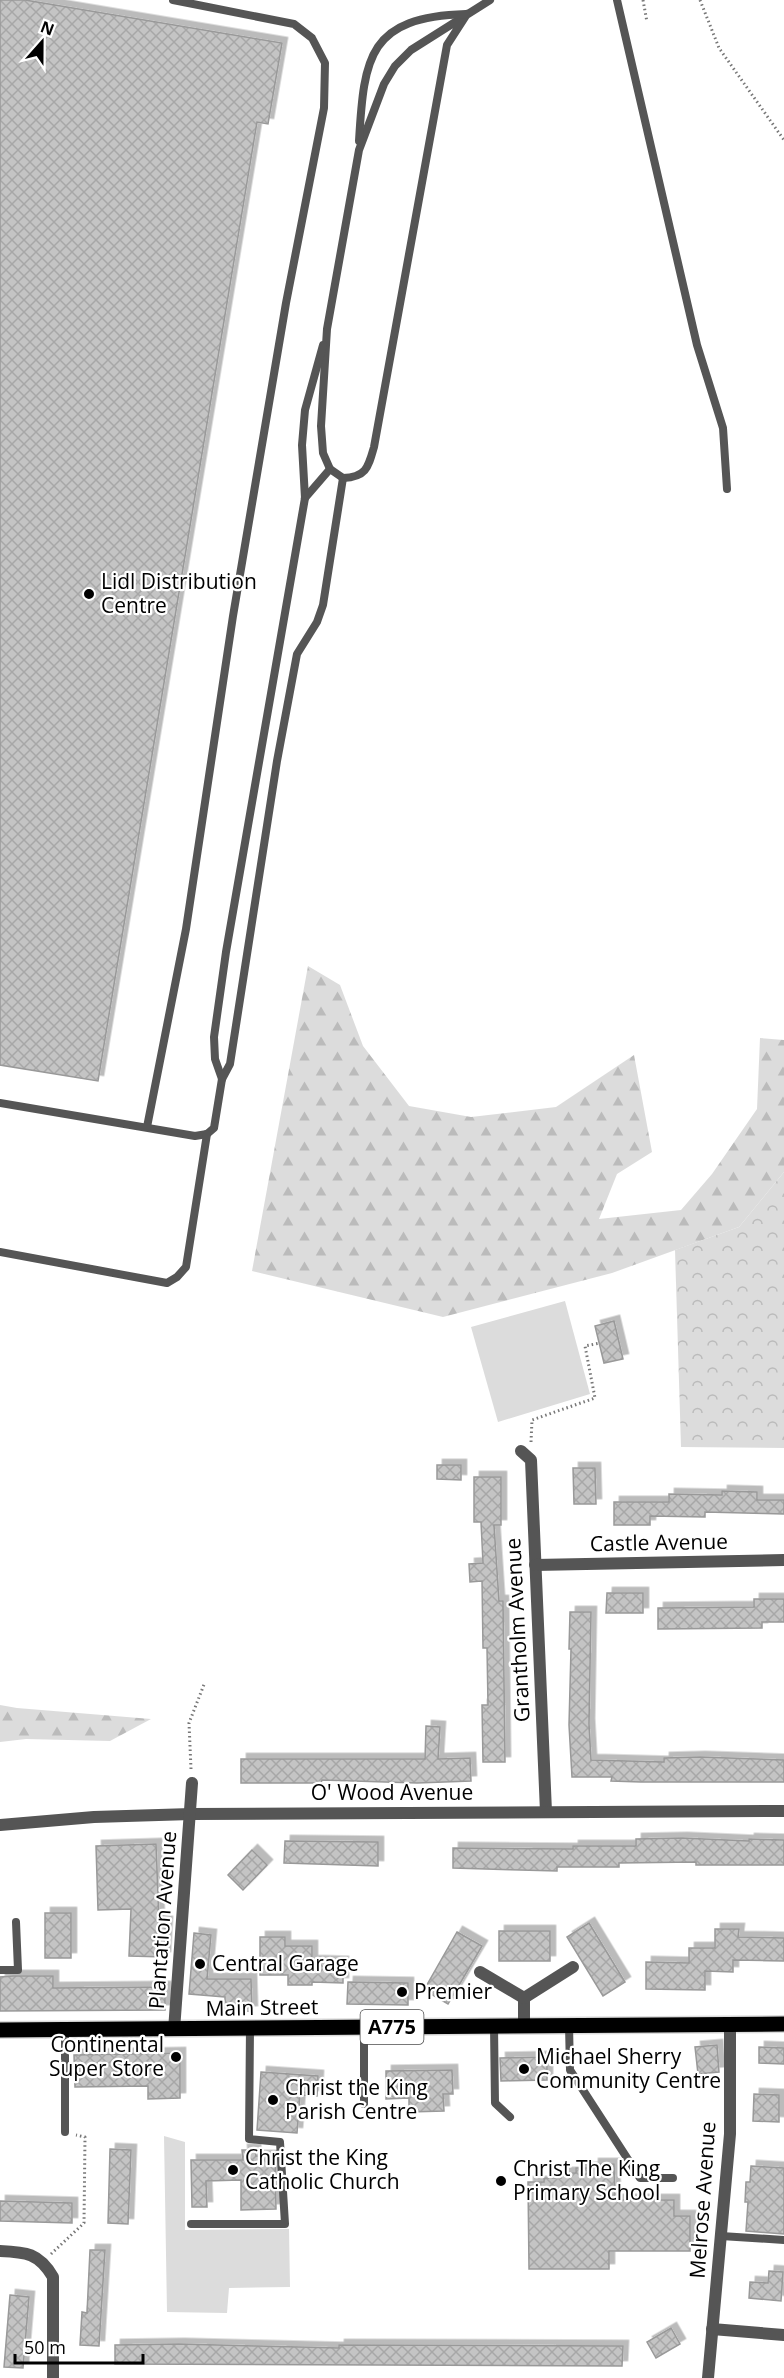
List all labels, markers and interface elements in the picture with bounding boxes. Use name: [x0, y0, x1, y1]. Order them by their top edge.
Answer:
north arrow: [12, 12, 72, 72]
text: N: [37, 15, 57, 41]
place label: Lidl Distribution Centre: [101, 567, 257, 619]
marker: Lidl Distribution Centre: [82, 587, 96, 601]
street label: Castle Avenue: [590, 1527, 728, 1557]
street label: Grantholm Avenue: [498, 1537, 536, 1723]
street label: O' Wood Avenue: [311, 1778, 473, 1806]
street label: Plantation Avenue: [142, 1830, 182, 2010]
place label: Central Garage: [212, 1949, 359, 1977]
marker: Central Garage: [193, 1957, 207, 1971]
place label: Premier: [414, 1977, 493, 2005]
marker: Premier: [395, 1985, 409, 1999]
street label: Main Street: [205, 1992, 319, 2022]
road number: A775: [360, 2010, 424, 2044]
place label: Continental Super Store: [49, 2030, 164, 2082]
place label: Michael Sherry Community Centre: [536, 2042, 721, 2094]
marker: Continental Super Store: [169, 2050, 183, 2064]
marker: Michael Sherry Community Centre: [517, 2062, 531, 2076]
place label: Christ the King Parish Centre: [285, 2073, 428, 2125]
marker: Christ the King Parish Centre: [266, 2093, 280, 2107]
street label: Melrose Avenue: [683, 2120, 721, 2279]
place label: Christ the King Catholic Church: [245, 2143, 400, 2195]
place label: Christ The King Primary School: [513, 2154, 660, 2206]
marker: Christ the King Catholic Church: [226, 2163, 240, 2177]
marker: Christ The King Primary School: [494, 2174, 508, 2188]
scale bar: [15, 2327, 142, 2365]
text: 50 m: [24, 2335, 66, 2359]

